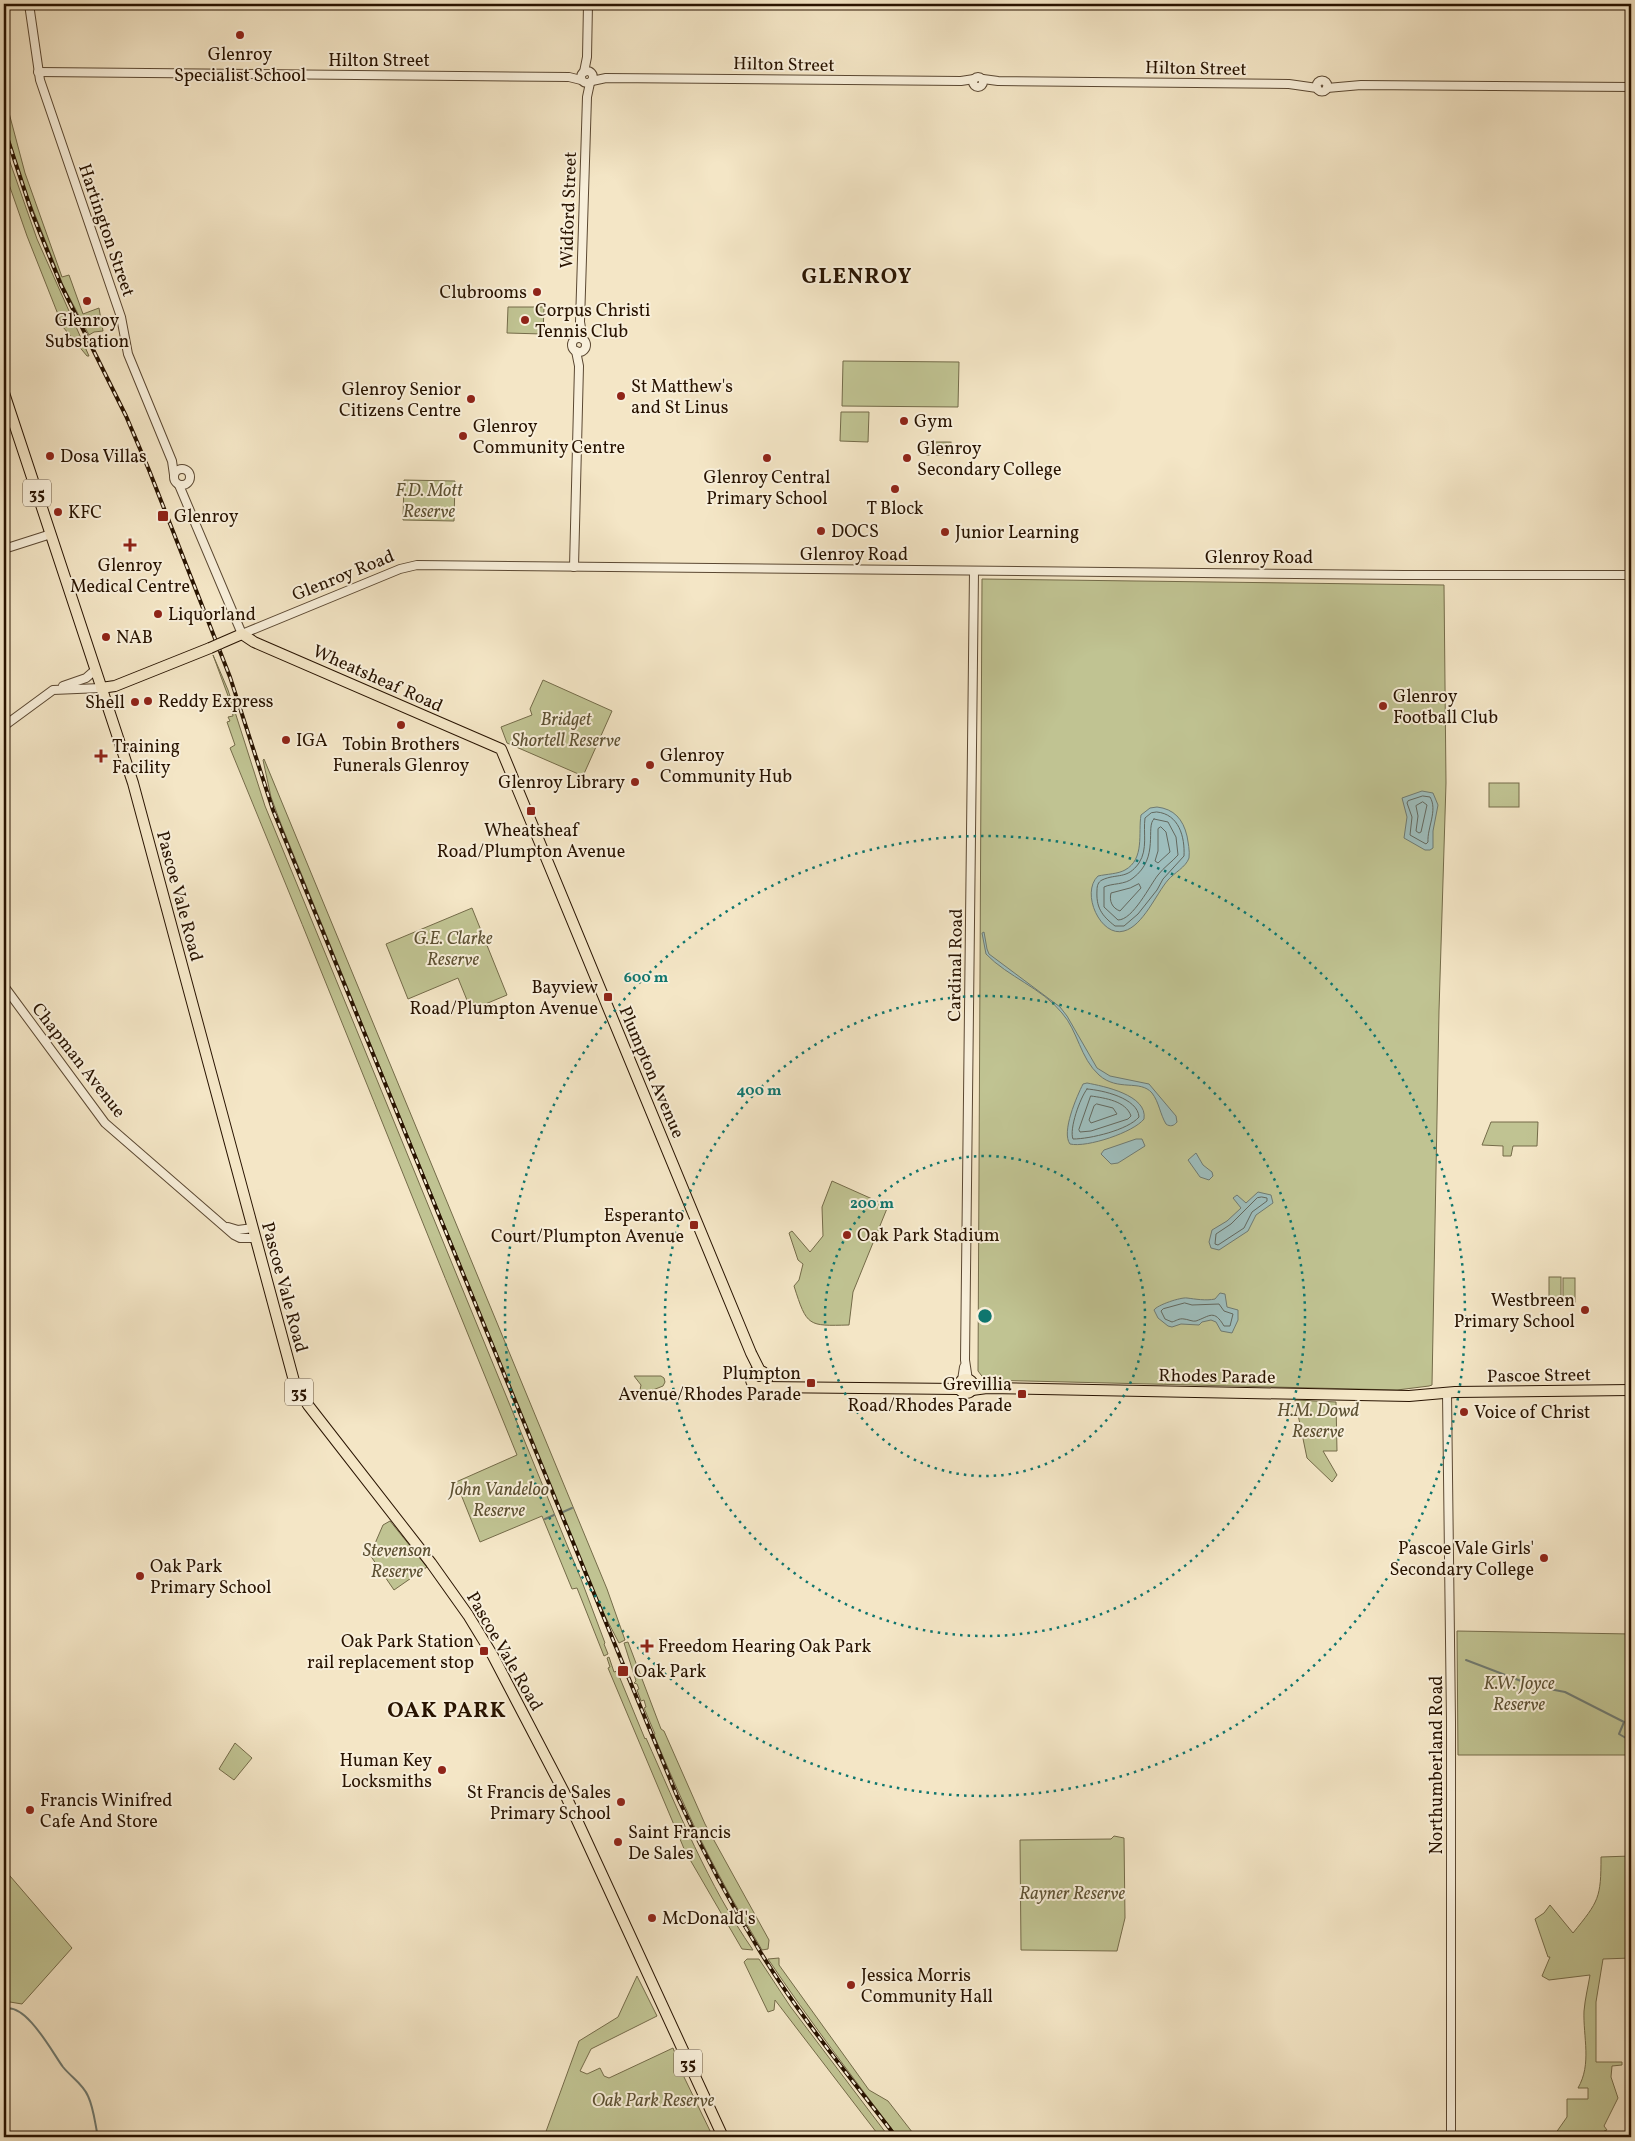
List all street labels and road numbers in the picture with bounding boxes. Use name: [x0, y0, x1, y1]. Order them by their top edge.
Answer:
street label: Hilton Street: [328, 49, 430, 74]
street label: Hilton Street: [733, 52, 835, 79]
street label: Hilton Street: [1145, 56, 1247, 83]
street label: Widford Street: [555, 151, 584, 269]
street label: Hartington Street: [71, 161, 140, 300]
road number: 35: [23, 479, 51, 506]
street label: Glenroy Road: [800, 543, 908, 568]
street label: Glenroy Road: [289, 545, 398, 608]
street label: Glenroy Road: [1205, 546, 1313, 571]
street label: Wheatsheaf Road: [308, 639, 447, 719]
street label: Pascoe Vale Road: [149, 828, 208, 964]
street label: Cardinal Road: [943, 908, 970, 1022]
street label: Chapman Avenue: [25, 998, 131, 1124]
street label: Plumpton Avenue: [612, 1003, 690, 1142]
street label: Pascoe Vale Road: [254, 1219, 313, 1355]
street label: Pascoe Street: [1487, 1363, 1591, 1390]
street label: Rhodes Parade: [1158, 1364, 1276, 1391]
road number: 35: [285, 1378, 313, 1405]
street label: Pascoe Vale Road: [459, 1587, 548, 1716]
street label: Northumberland Road: [1425, 1675, 1450, 1855]
road number: 35: [674, 2050, 702, 2076]

